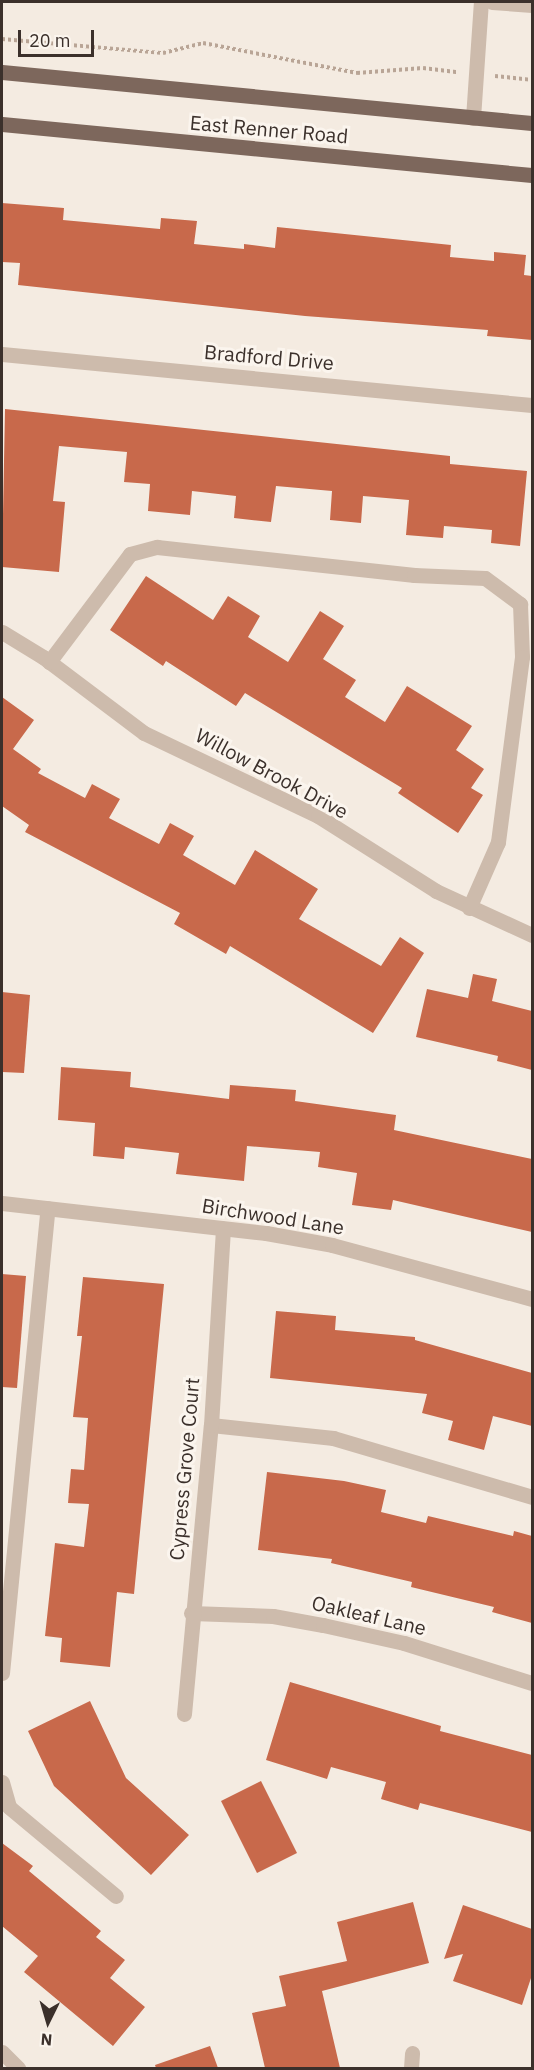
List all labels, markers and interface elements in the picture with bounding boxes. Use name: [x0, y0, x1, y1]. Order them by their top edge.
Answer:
scale bar: [21, 18, 98, 56]
text: 20 m: [29, 29, 71, 52]
street label: East Renner Road: [189, 110, 349, 148]
street label: Bradford Drive: [203, 339, 335, 375]
street label: Willow Brook Drive: [192, 723, 352, 823]
street label: Birchwood Lane: [200, 1193, 346, 1239]
street label: Cypress Grove Court: [164, 1377, 204, 1561]
street label: Oakleaf Lane: [309, 1590, 429, 1640]
north arrow: [18, 1992, 78, 2052]
text: N: [40, 2029, 53, 2050]

